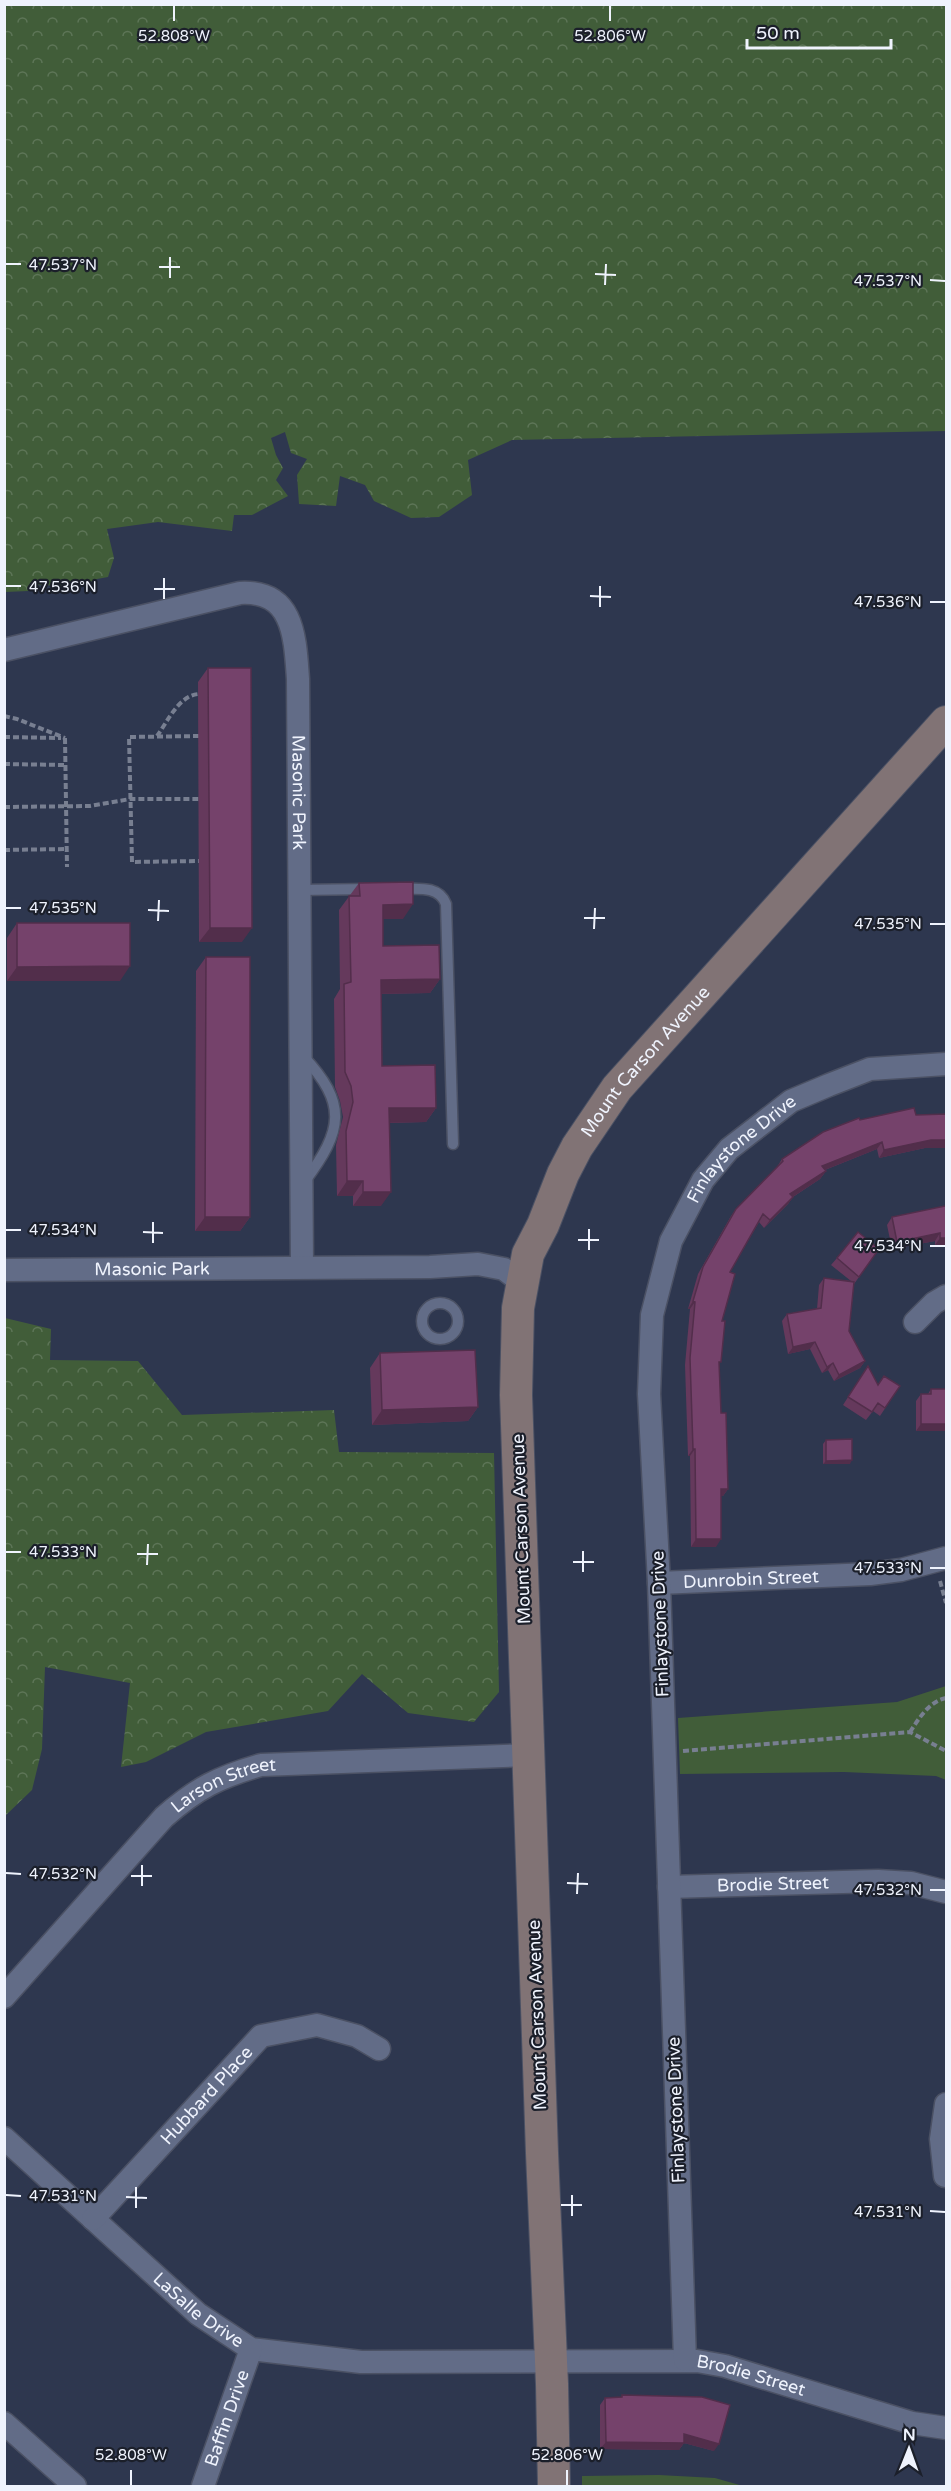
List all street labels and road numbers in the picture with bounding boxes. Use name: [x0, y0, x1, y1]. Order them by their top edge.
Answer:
street label: Masonic Park: [287, 735, 310, 850]
street label: Mount Carson Avenue: [576, 981, 714, 1141]
street label: Finlaystone Drive: [682, 1090, 801, 1207]
street label: Masonic Park: [94, 1258, 210, 1280]
street label: Mount Carson Avenue: [507, 1433, 535, 1625]
street label: Finlaystone Drive: [646, 1550, 674, 1698]
street label: Dunrobin Street: [683, 1565, 819, 1593]
street label: Larson Street: [166, 1753, 277, 1818]
street label: Brodie Street: [717, 1871, 829, 1897]
street label: Mount Carson Avenue: [523, 1919, 551, 2111]
street label: Finlaystone Drive: [662, 2036, 690, 2184]
street label: Hubbard Place: [156, 2041, 257, 2149]
street label: LaSalle Drive: [149, 2268, 248, 2352]
street label: Brodie Street: [695, 2350, 808, 2401]
street label: Baffin Drive: [200, 2367, 254, 2469]

